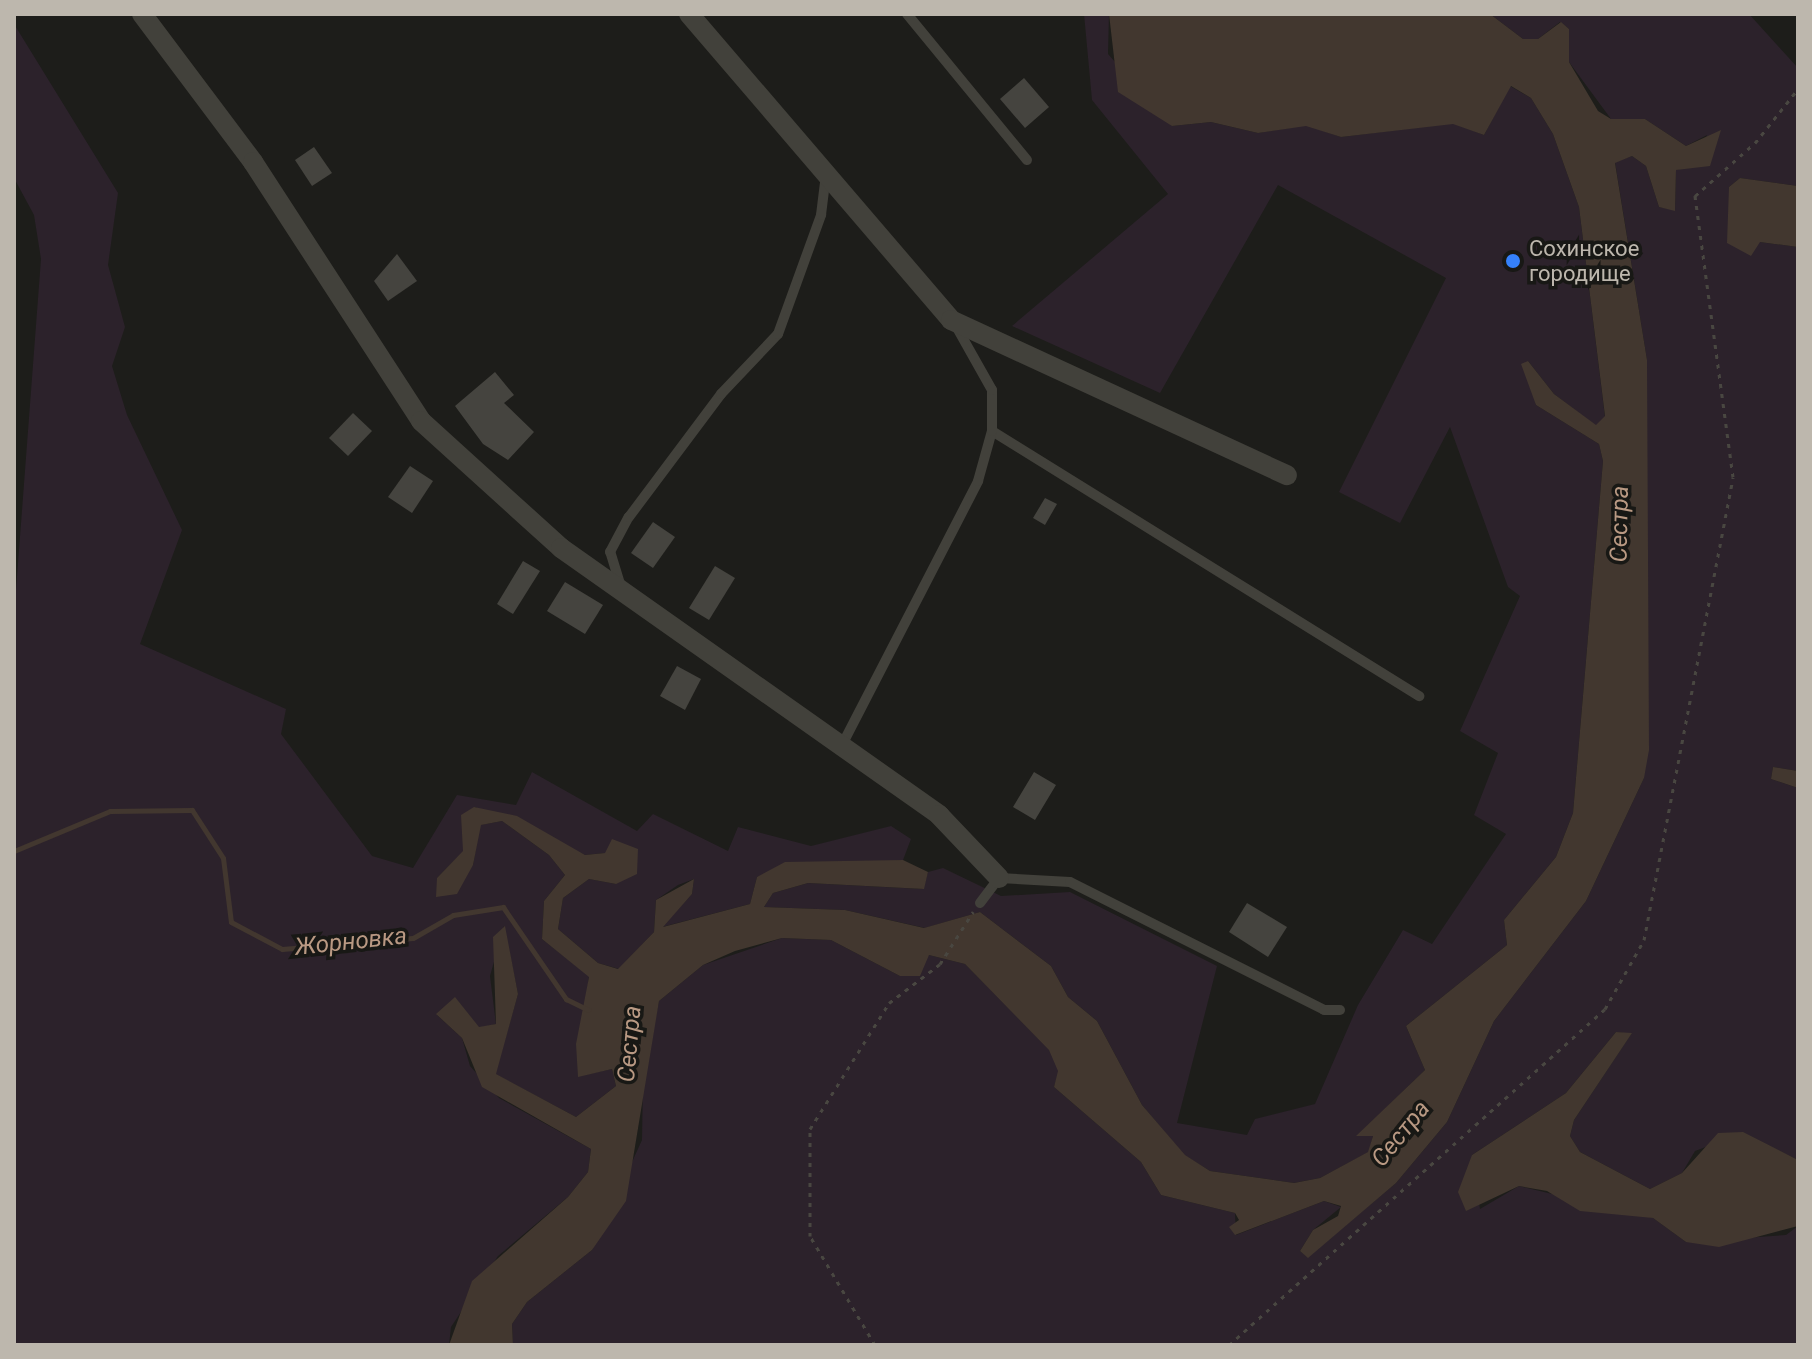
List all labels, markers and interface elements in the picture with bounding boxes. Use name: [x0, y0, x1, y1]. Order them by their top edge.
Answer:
place label: Сохинское городище: [1529, 235, 1639, 286]
marker: Сохинское городище: [1504, 252, 1522, 270]
water label: Сестра: [1605, 485, 1635, 563]
water label: Жорновка: [294, 922, 408, 962]
water label: Сестра: [612, 1005, 648, 1083]
water label: Сестра: [1366, 1095, 1436, 1173]

